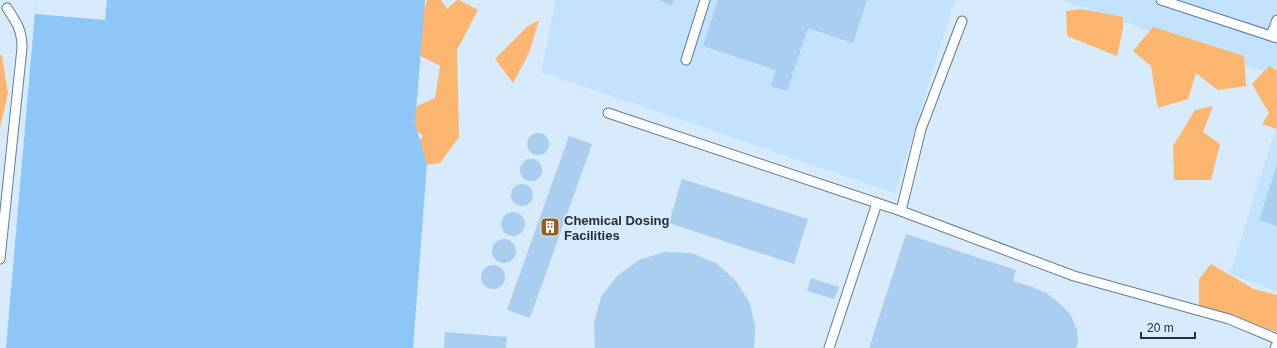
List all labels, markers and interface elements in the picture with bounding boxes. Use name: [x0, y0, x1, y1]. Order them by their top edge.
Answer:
place label: Chemical Dosing Facilities: [564, 213, 670, 243]
building icon: Chemical Dosing Facilities: [539, 216, 561, 238]
scale bar: [1141, 314, 1195, 340]
text: 20 m: [1147, 321, 1174, 335]

